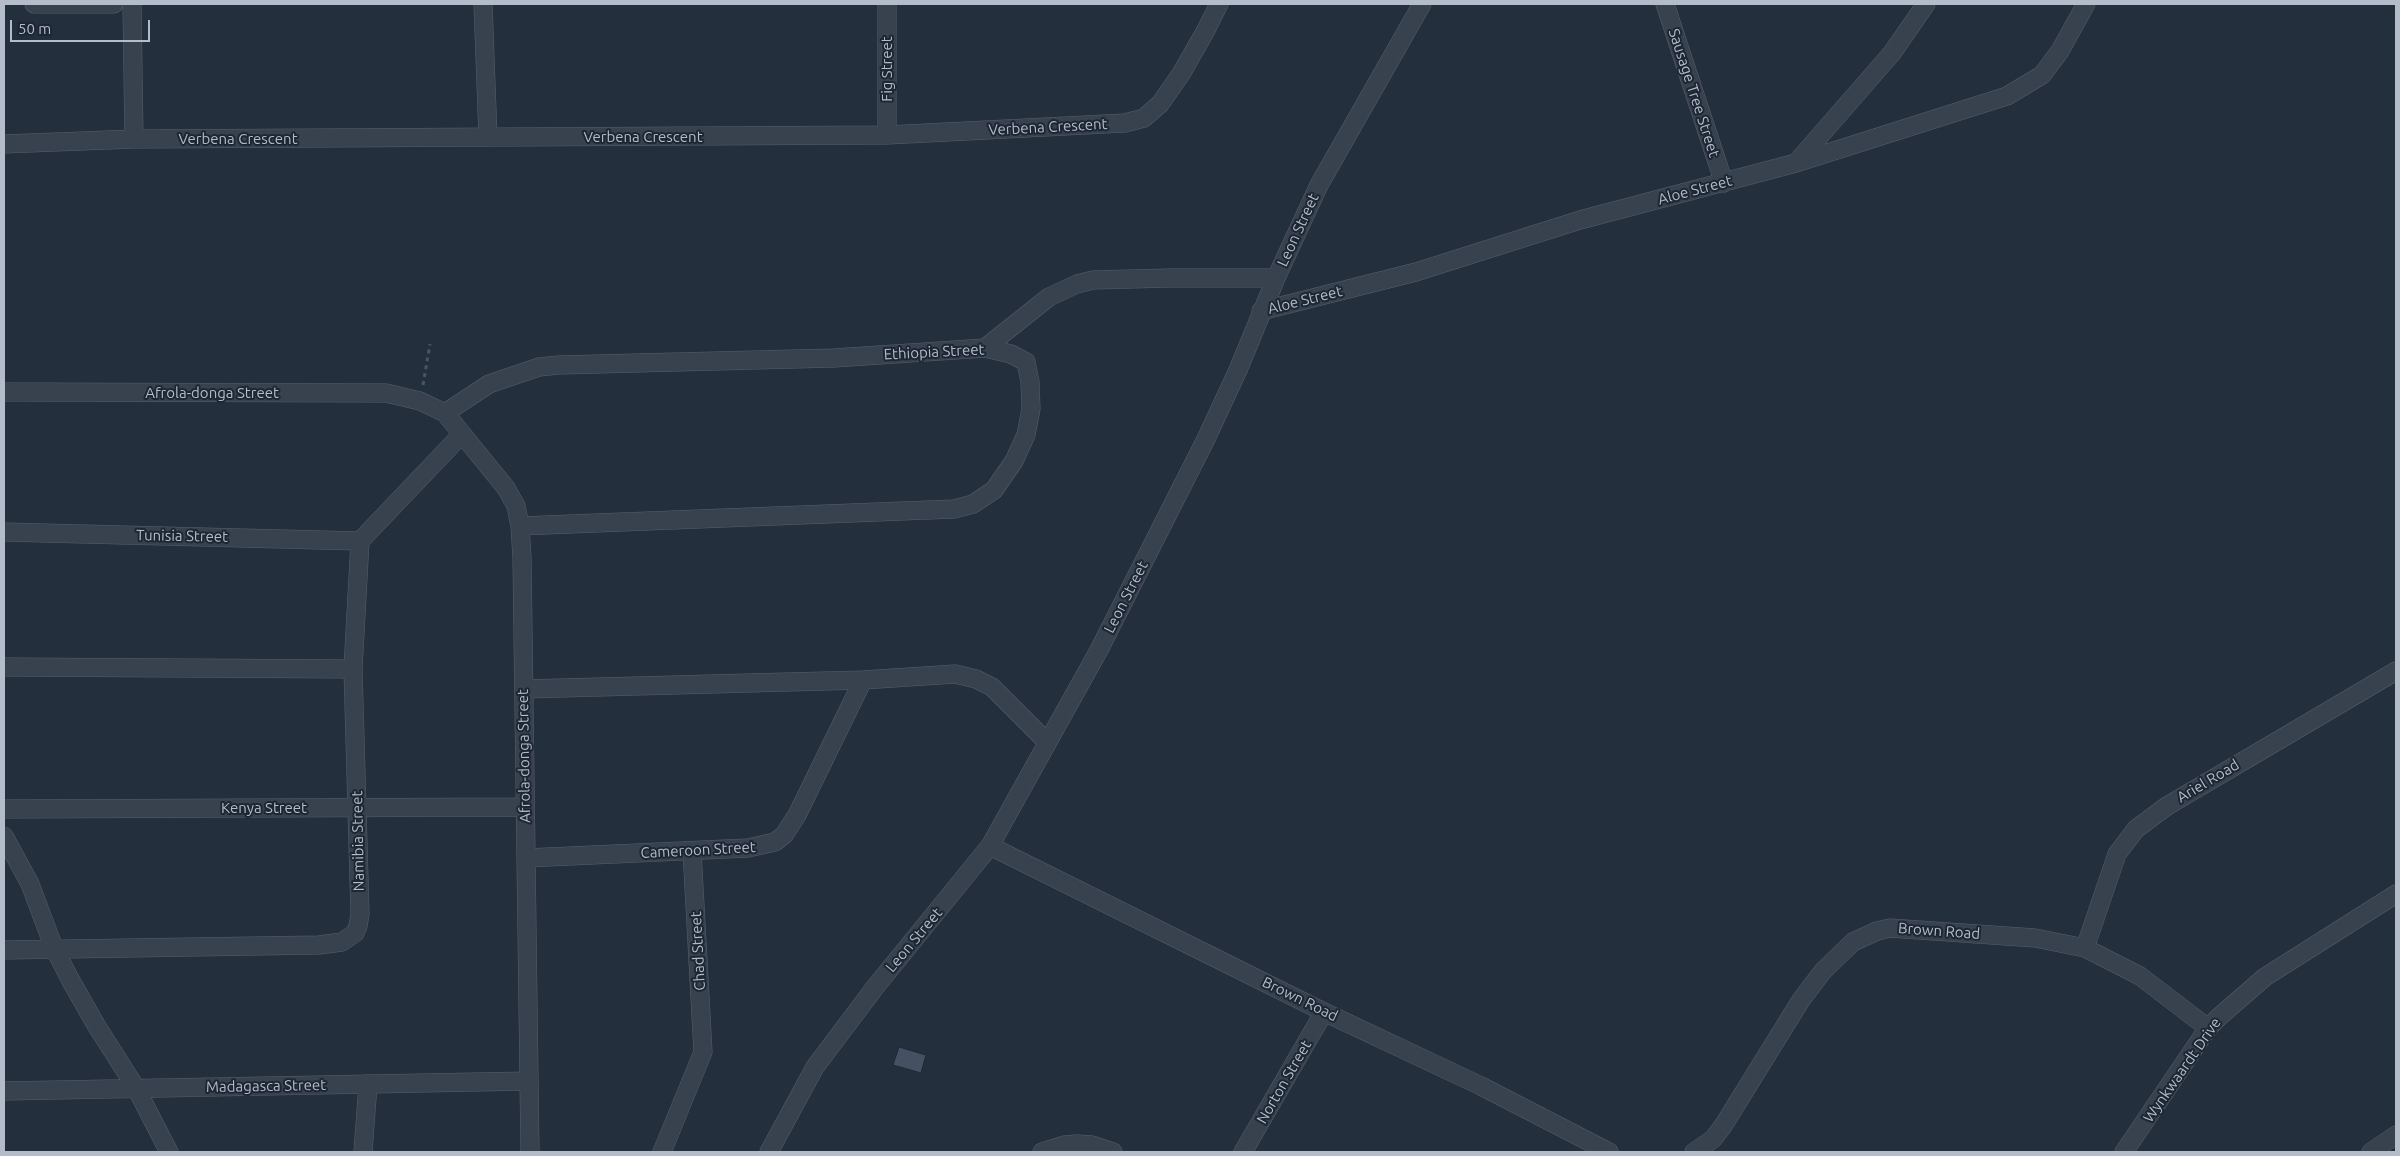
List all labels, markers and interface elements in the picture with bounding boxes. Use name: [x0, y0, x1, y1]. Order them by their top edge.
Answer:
scale bar: [12, 10, 152, 42]
text: 50 m: [18, 20, 51, 37]
street label: Sausage Tree Street: [1665, 26, 1723, 160]
street label: Fig Street: [878, 36, 896, 102]
street label: Verbena Crescent: [988, 115, 1108, 139]
street label: Verbena Crescent: [583, 128, 703, 146]
street label: Verbena Crescent: [178, 130, 298, 148]
street label: Aloe Street: [1656, 171, 1734, 209]
street label: Leon Street: [1273, 191, 1323, 269]
street label: Aloe Street: [1266, 282, 1344, 318]
street label: Ethiopia Street: [883, 340, 985, 364]
street label: Afrola-donga Street: [145, 384, 279, 402]
street label: Tunisia Street: [136, 526, 228, 546]
street label: Leon Street: [1100, 558, 1152, 636]
street label: Afrola-donga Street: [514, 689, 534, 823]
street label: Ariel Road: [2174, 755, 2242, 807]
street label: Namibia Street: [348, 791, 368, 891]
street label: Kenya Street: [221, 799, 307, 817]
street label: Cameroon Street: [640, 838, 756, 862]
street label: Leon Street: [882, 904, 946, 976]
street label: Chad Street: [687, 911, 709, 991]
street label: Brown Road: [1897, 919, 1981, 943]
street label: Brown Road: [1259, 973, 1341, 1025]
street label: Wynkwaardt Drive: [2139, 1014, 2225, 1126]
street label: Norton Street: [1253, 1037, 1315, 1127]
street label: Madagasca Street: [206, 1076, 326, 1096]

